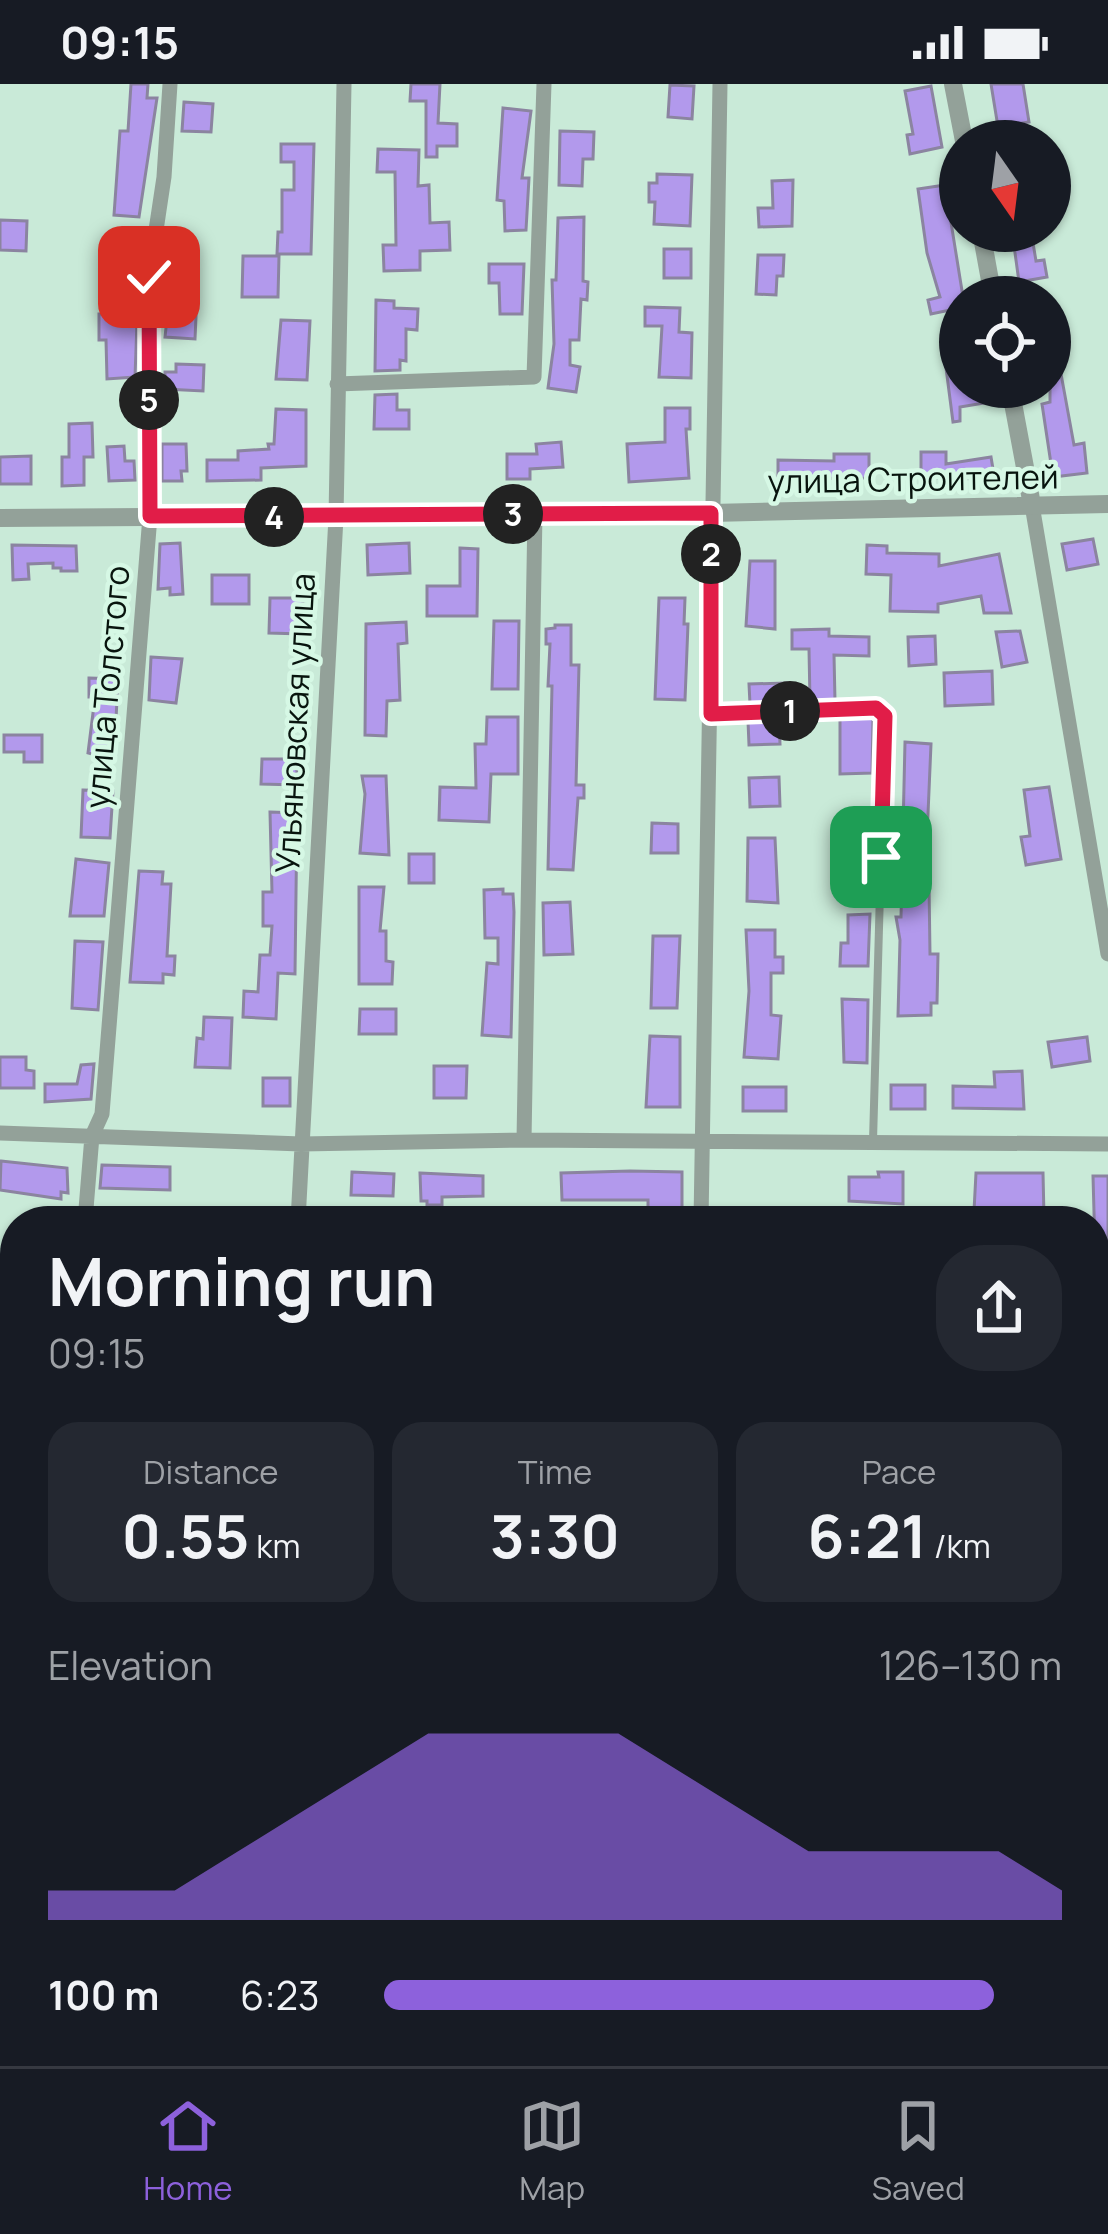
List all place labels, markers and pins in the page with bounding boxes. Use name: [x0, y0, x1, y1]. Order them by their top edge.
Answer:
pin: [98, 226, 200, 328]
pin: 5: [119, 370, 179, 430]
pin: 3: [483, 484, 543, 544]
pin: 4: [244, 487, 304, 547]
pin: 2: [681, 524, 741, 584]
pin: 1: [760, 681, 820, 741]
pin: [830, 806, 932, 908]

